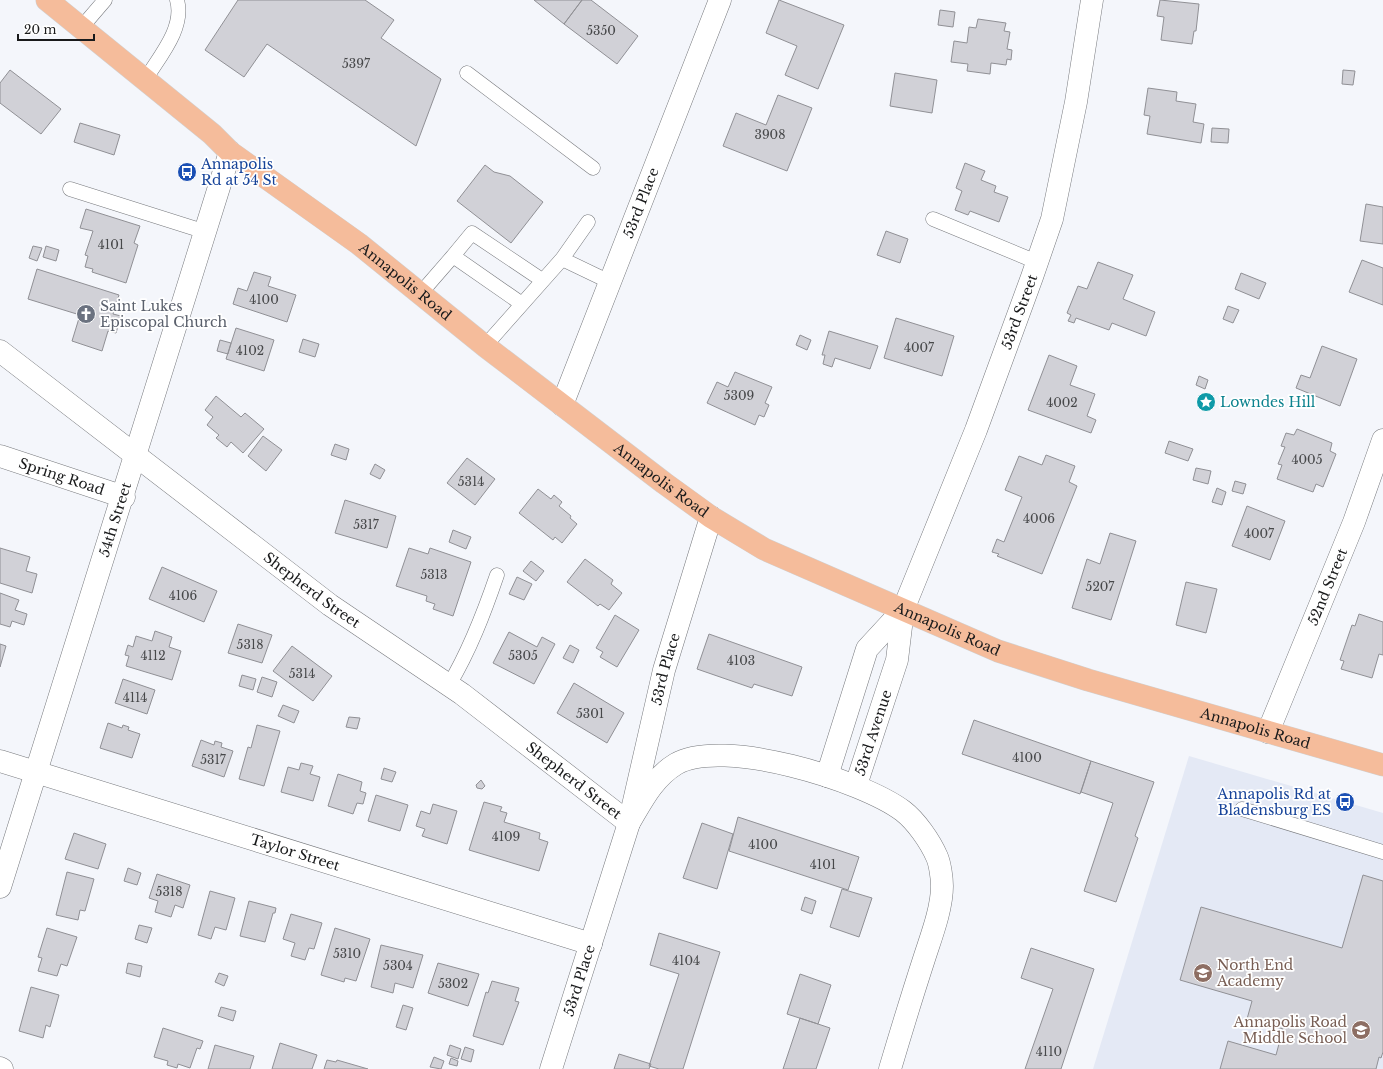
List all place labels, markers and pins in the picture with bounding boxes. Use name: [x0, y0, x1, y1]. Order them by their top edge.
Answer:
place label: Annapolis Rd at 54 St: [200, 155, 278, 189]
bus stop icon: Annapolis Rd at 54 St: [176, 161, 198, 183]
place label: Saint Lukes Episcopal Church: [100, 297, 228, 331]
church icon: Saint Lukes Episcopal Church: [75, 303, 97, 325]
place icon: Lowndes Hill: [1195, 391, 1217, 413]
place label: Lowndes Hill: [1220, 393, 1316, 411]
place label: Annapolis Rd at Bladensburg ES: [1216, 785, 1332, 819]
bus stop icon: Annapolis Rd at Bladensburg ES: [1334, 791, 1356, 813]
place label: North End Academy: [1216, 956, 1294, 990]
school or university icon: North End Academy: [1192, 962, 1214, 984]
place label: Annapolis Road Middle School: [1233, 1013, 1348, 1047]
school or university icon: Annapolis Road Middle School: [1350, 1019, 1372, 1041]

